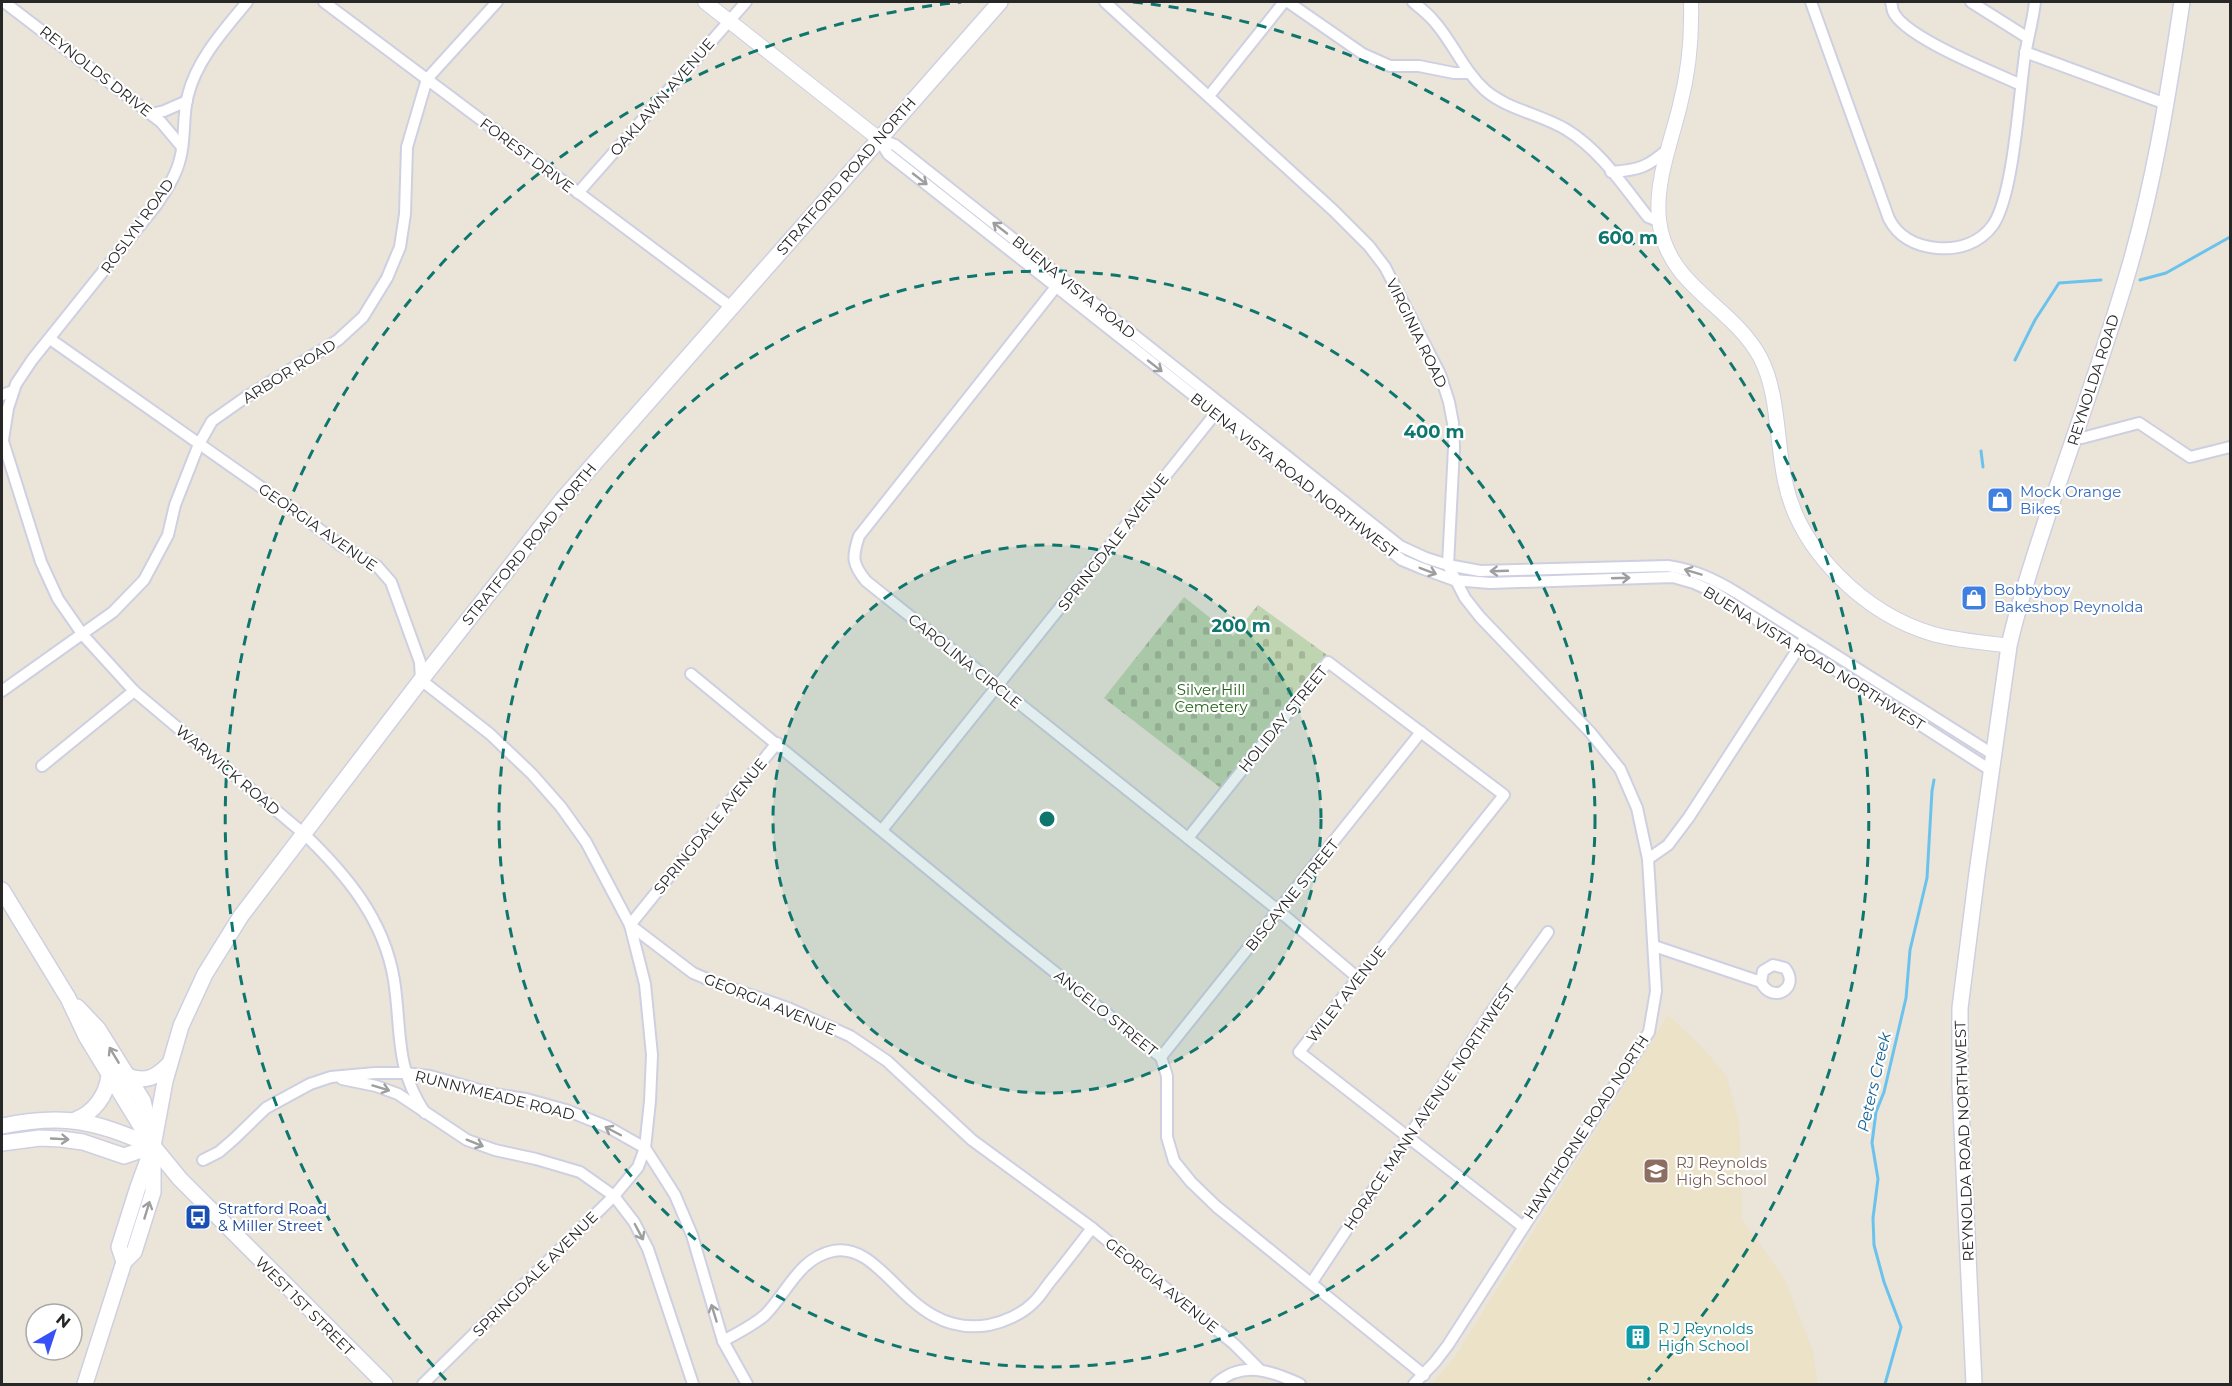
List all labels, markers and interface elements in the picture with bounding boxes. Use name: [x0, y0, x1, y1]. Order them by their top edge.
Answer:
street label: REYNOLDS DRIVE: [36, 21, 156, 121]
street label: OAKLAWN AVENUE: [606, 34, 718, 160]
street label: STRATFORD ROAD NORTH: [772, 93, 920, 259]
street label: FOREST DRIVE: [476, 114, 578, 196]
one-way arrow: [912, 173, 928, 186]
street label: ROSLYN ROAD: [96, 175, 178, 277]
one-way arrow: [992, 222, 1008, 235]
text: 600 m: [1598, 227, 1658, 249]
street label: BUENA VISTA ROAD: [1009, 231, 1139, 343]
street label: VIRGINIA ROAD: [1382, 275, 1452, 391]
street label: REYNOLDA ROAD: [2063, 312, 2123, 448]
street label: ARBOR ROAD: [239, 335, 339, 407]
one-way arrow: [1147, 359, 1163, 372]
street label: BUENA VISTA ROAD NORTHWEST: [1187, 388, 1402, 562]
text: 400 m: [1404, 421, 1464, 443]
street label: STRATFORD ROAD NORTH: [458, 459, 600, 629]
street label: SPRINGDALE AVENUE: [1053, 469, 1173, 615]
street label: GEORGIA AVENUE: [255, 479, 381, 575]
place label: Mock Orange Bikes: [2020, 482, 2121, 518]
shop icon: Mock Orange Bikes: [1985, 485, 2015, 515]
one-way arrow: [1490, 565, 1510, 576]
one-way arrow: [1418, 566, 1437, 577]
one-way arrow: [1684, 566, 1703, 577]
one-way arrow: [1611, 572, 1631, 583]
place label: Bobbyboy Bakeshop Reynolda: [1994, 580, 2143, 616]
street label: BUENA VISTA ROAD NORTHWEST: [1700, 582, 1928, 734]
shop icon: Bobbyboy Bakeshop Reynolda: [1959, 583, 1989, 613]
street label: CAROLINA CIRCLE: [904, 609, 1026, 713]
text: 200 m: [1211, 615, 1271, 637]
street label: HOLIDAY STREET: [1234, 662, 1332, 776]
park label: Silver Hill Cemetery: [1174, 680, 1248, 716]
street label: WARWICK ROAD: [172, 721, 284, 819]
street label: SPRINGDALE AVENUE: [649, 754, 771, 898]
centre of rings: [1037, 809, 1057, 829]
street label: BISCAYNE STREET: [1241, 835, 1343, 955]
street label: WILEY AVENUE: [1302, 942, 1390, 1046]
street label: ANGELO STREET: [1051, 966, 1162, 1061]
street label: GEORGIA AVENUE: [701, 969, 839, 1039]
street label: HORACE MANN AVENUE NORTHWEST: [1339, 980, 1519, 1234]
street label: REYNOLDA ROAD NORTHWEST: [1950, 1020, 1978, 1262]
water label: Peters Creek: [1853, 1029, 1895, 1134]
street label: HAWTHORNE ROAD NORTH: [1519, 1031, 1653, 1223]
one-way arrow: [108, 1047, 120, 1064]
street label: RUNNYMEADE ROAD: [413, 1066, 577, 1124]
one-way arrow: [371, 1083, 390, 1094]
one-way arrow: [605, 1125, 623, 1136]
one-way arrow: [49, 1134, 69, 1145]
one-way arrow: [465, 1138, 484, 1149]
place label: RJ Reynolds High School: [1676, 1153, 1767, 1189]
school or university icon: RJ Reynolds High School: [1641, 1156, 1671, 1186]
place label: Stratford Road & Miller Street: [218, 1199, 327, 1235]
one-way arrow: [142, 1201, 153, 1220]
bus stop icon: Stratford Road & Miller Street: [183, 1202, 213, 1232]
street label: SPRINGDALE AVENUE: [468, 1207, 602, 1341]
one-way arrow: [633, 1223, 645, 1240]
street label: GEORGIA AVENUE: [1101, 1233, 1223, 1337]
street label: WEST 1ST STREET: [251, 1252, 359, 1360]
north arrow: [24, 1302, 84, 1362]
one-way arrow: [708, 1304, 719, 1323]
text: N: [52, 1309, 74, 1332]
place label: R J Reynolds High School: [1658, 1319, 1753, 1355]
building icon: R J Reynolds High School: [1623, 1322, 1653, 1352]

